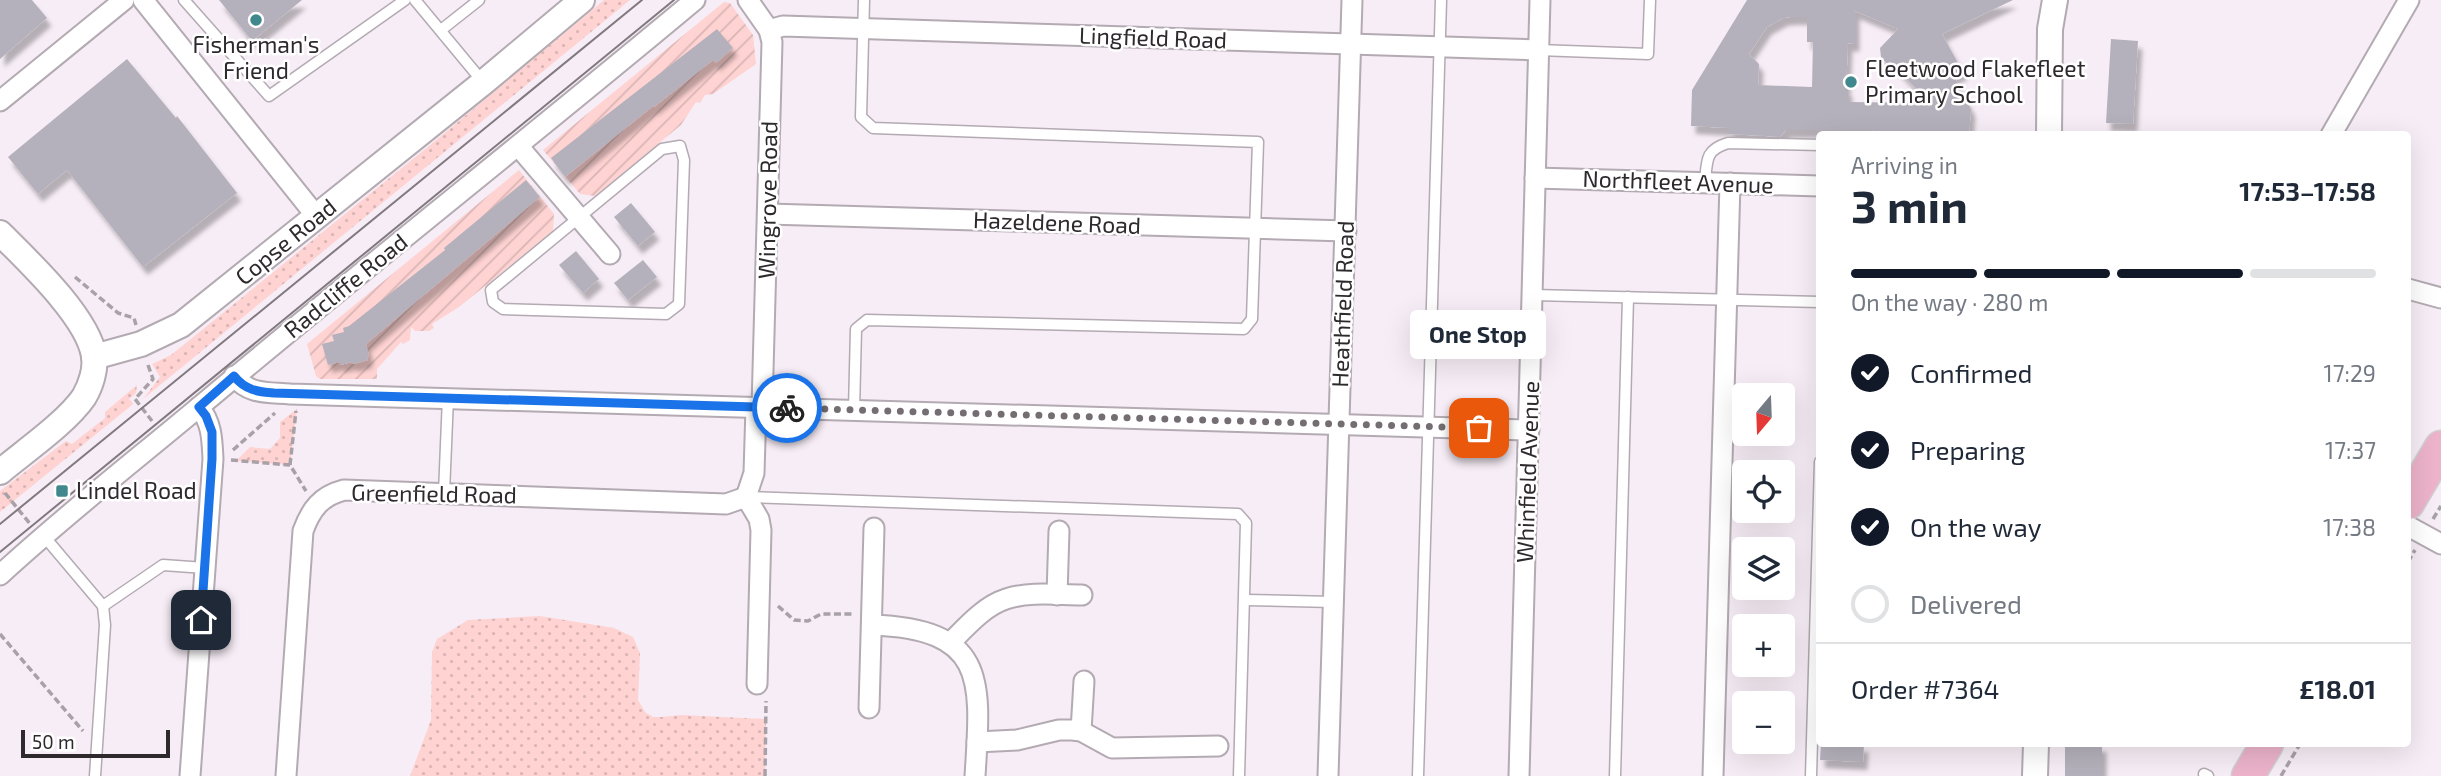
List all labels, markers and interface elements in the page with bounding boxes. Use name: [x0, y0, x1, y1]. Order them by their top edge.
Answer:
marker: Fisherman's Friend: [248, 12, 264, 28]
street label: Lingfield Road: [1079, 20, 1228, 54]
place label: Fisherman's Friend: [192, 30, 320, 84]
place label: Fleetwood Flakefleet Primary School: [1865, 54, 2086, 108]
marker: Fleetwood Flakefleet Primary School: [1843, 74, 1859, 90]
street label: Wingrove Road: [752, 121, 782, 279]
text: Arriving in: [1851, 151, 1958, 179]
street label: Northfleet Avenue: [1582, 164, 1774, 198]
text: 17:53–17:58: [2239, 175, 2376, 206]
text: 3 min: [1851, 177, 1968, 232]
street label: Copse Road: [229, 192, 341, 290]
street label: Hazeldene Road: [972, 205, 1142, 239]
street label: Heathfield Road: [1325, 220, 1359, 388]
street label: Radcliffe Road: [278, 227, 413, 343]
text: On the way · 280 m: [1851, 288, 2048, 316]
callout: One Stop: [1411, 309, 1547, 358]
text: One Stop: [1429, 320, 1527, 348]
icon: check: [1851, 354, 1889, 392]
text: Confirmed: [1910, 357, 2033, 388]
text: 17:29: [2324, 359, 2376, 387]
courier: [752, 373, 822, 443]
street label: Whinfield Avenue: [1510, 380, 1544, 563]
north arrow: [1732, 383, 1796, 446]
map controls: [1732, 383, 1795, 754]
icon: bike: [768, 389, 806, 427]
pin: [1449, 398, 1509, 458]
icon: bag: [1460, 409, 1498, 447]
icon: check: [1851, 431, 1889, 469]
text: Preparing: [1910, 434, 2025, 465]
text: 17:37: [2325, 436, 2376, 464]
button: locate: [1732, 460, 1795, 523]
place label: Lindel Road: [76, 476, 197, 504]
street label: Greenfield Road: [351, 478, 517, 508]
marker: Lindel Road: [54, 483, 70, 499]
icon: check: [1851, 508, 1889, 546]
text: On the way: [1910, 511, 2041, 542]
text: 17:38: [2323, 513, 2376, 541]
button: layers: [1732, 537, 1795, 600]
text: Delivered: [1910, 588, 2022, 619]
pin: [171, 590, 231, 650]
icon: home: [182, 601, 220, 639]
button: +: [1732, 614, 1795, 677]
text: Order #7364: [1851, 673, 2000, 704]
text: £18.01: [2299, 673, 2376, 704]
button: −: [1732, 691, 1795, 754]
scale bar: [21, 727, 170, 759]
text: 50 m: [32, 730, 75, 753]

